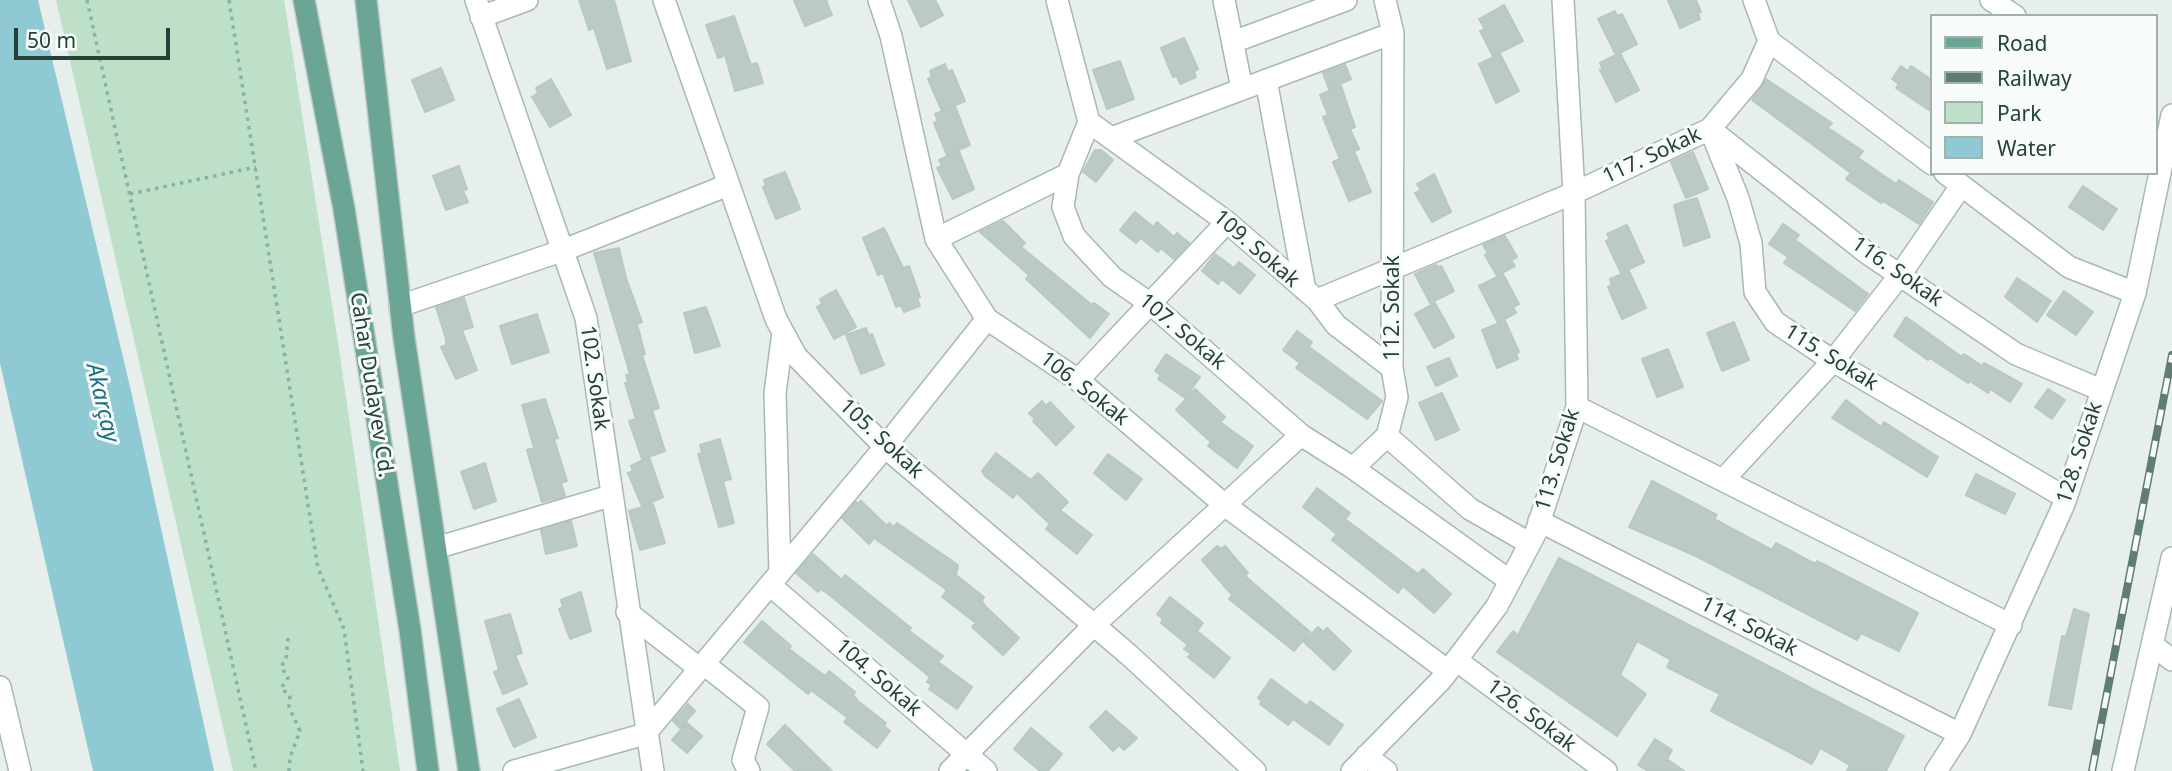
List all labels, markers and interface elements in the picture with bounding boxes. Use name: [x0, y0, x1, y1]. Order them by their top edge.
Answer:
scale bar: [18, 14, 173, 58]
legend: [1930, 14, 2158, 175]
text: 50 m: [27, 26, 76, 54]
text: Road: [1997, 29, 2047, 57]
text: Railway: [1997, 64, 2072, 92]
text: Park: [1997, 99, 2041, 127]
street label: 117. Sokak: [1599, 122, 1705, 190]
text: Water: [1997, 134, 2056, 162]
street label: 109. Sokak: [1208, 205, 1304, 293]
street label: 116. Sokak: [1847, 231, 1947, 313]
street label: 112. Sokak: [1380, 255, 1406, 361]
street label: 107. Sokak: [1133, 288, 1231, 376]
street label: Cahar Dudayev Cd.: [344, 291, 398, 479]
street label: 115. Sokak: [1780, 319, 1882, 397]
street label: 102. Sokak: [574, 324, 614, 432]
street label: 106. Sokak: [1035, 347, 1133, 431]
water label: Akarçay: [80, 361, 124, 445]
street label: 105. Sokak: [834, 394, 928, 484]
street label: 128. Sokak: [2052, 399, 2108, 507]
street label: 113. Sokak: [1531, 406, 1585, 514]
street label: 114. Sokak: [1696, 592, 1802, 662]
street label: 104. Sokak: [830, 634, 926, 722]
street label: 126. Sokak: [1481, 674, 1581, 758]

